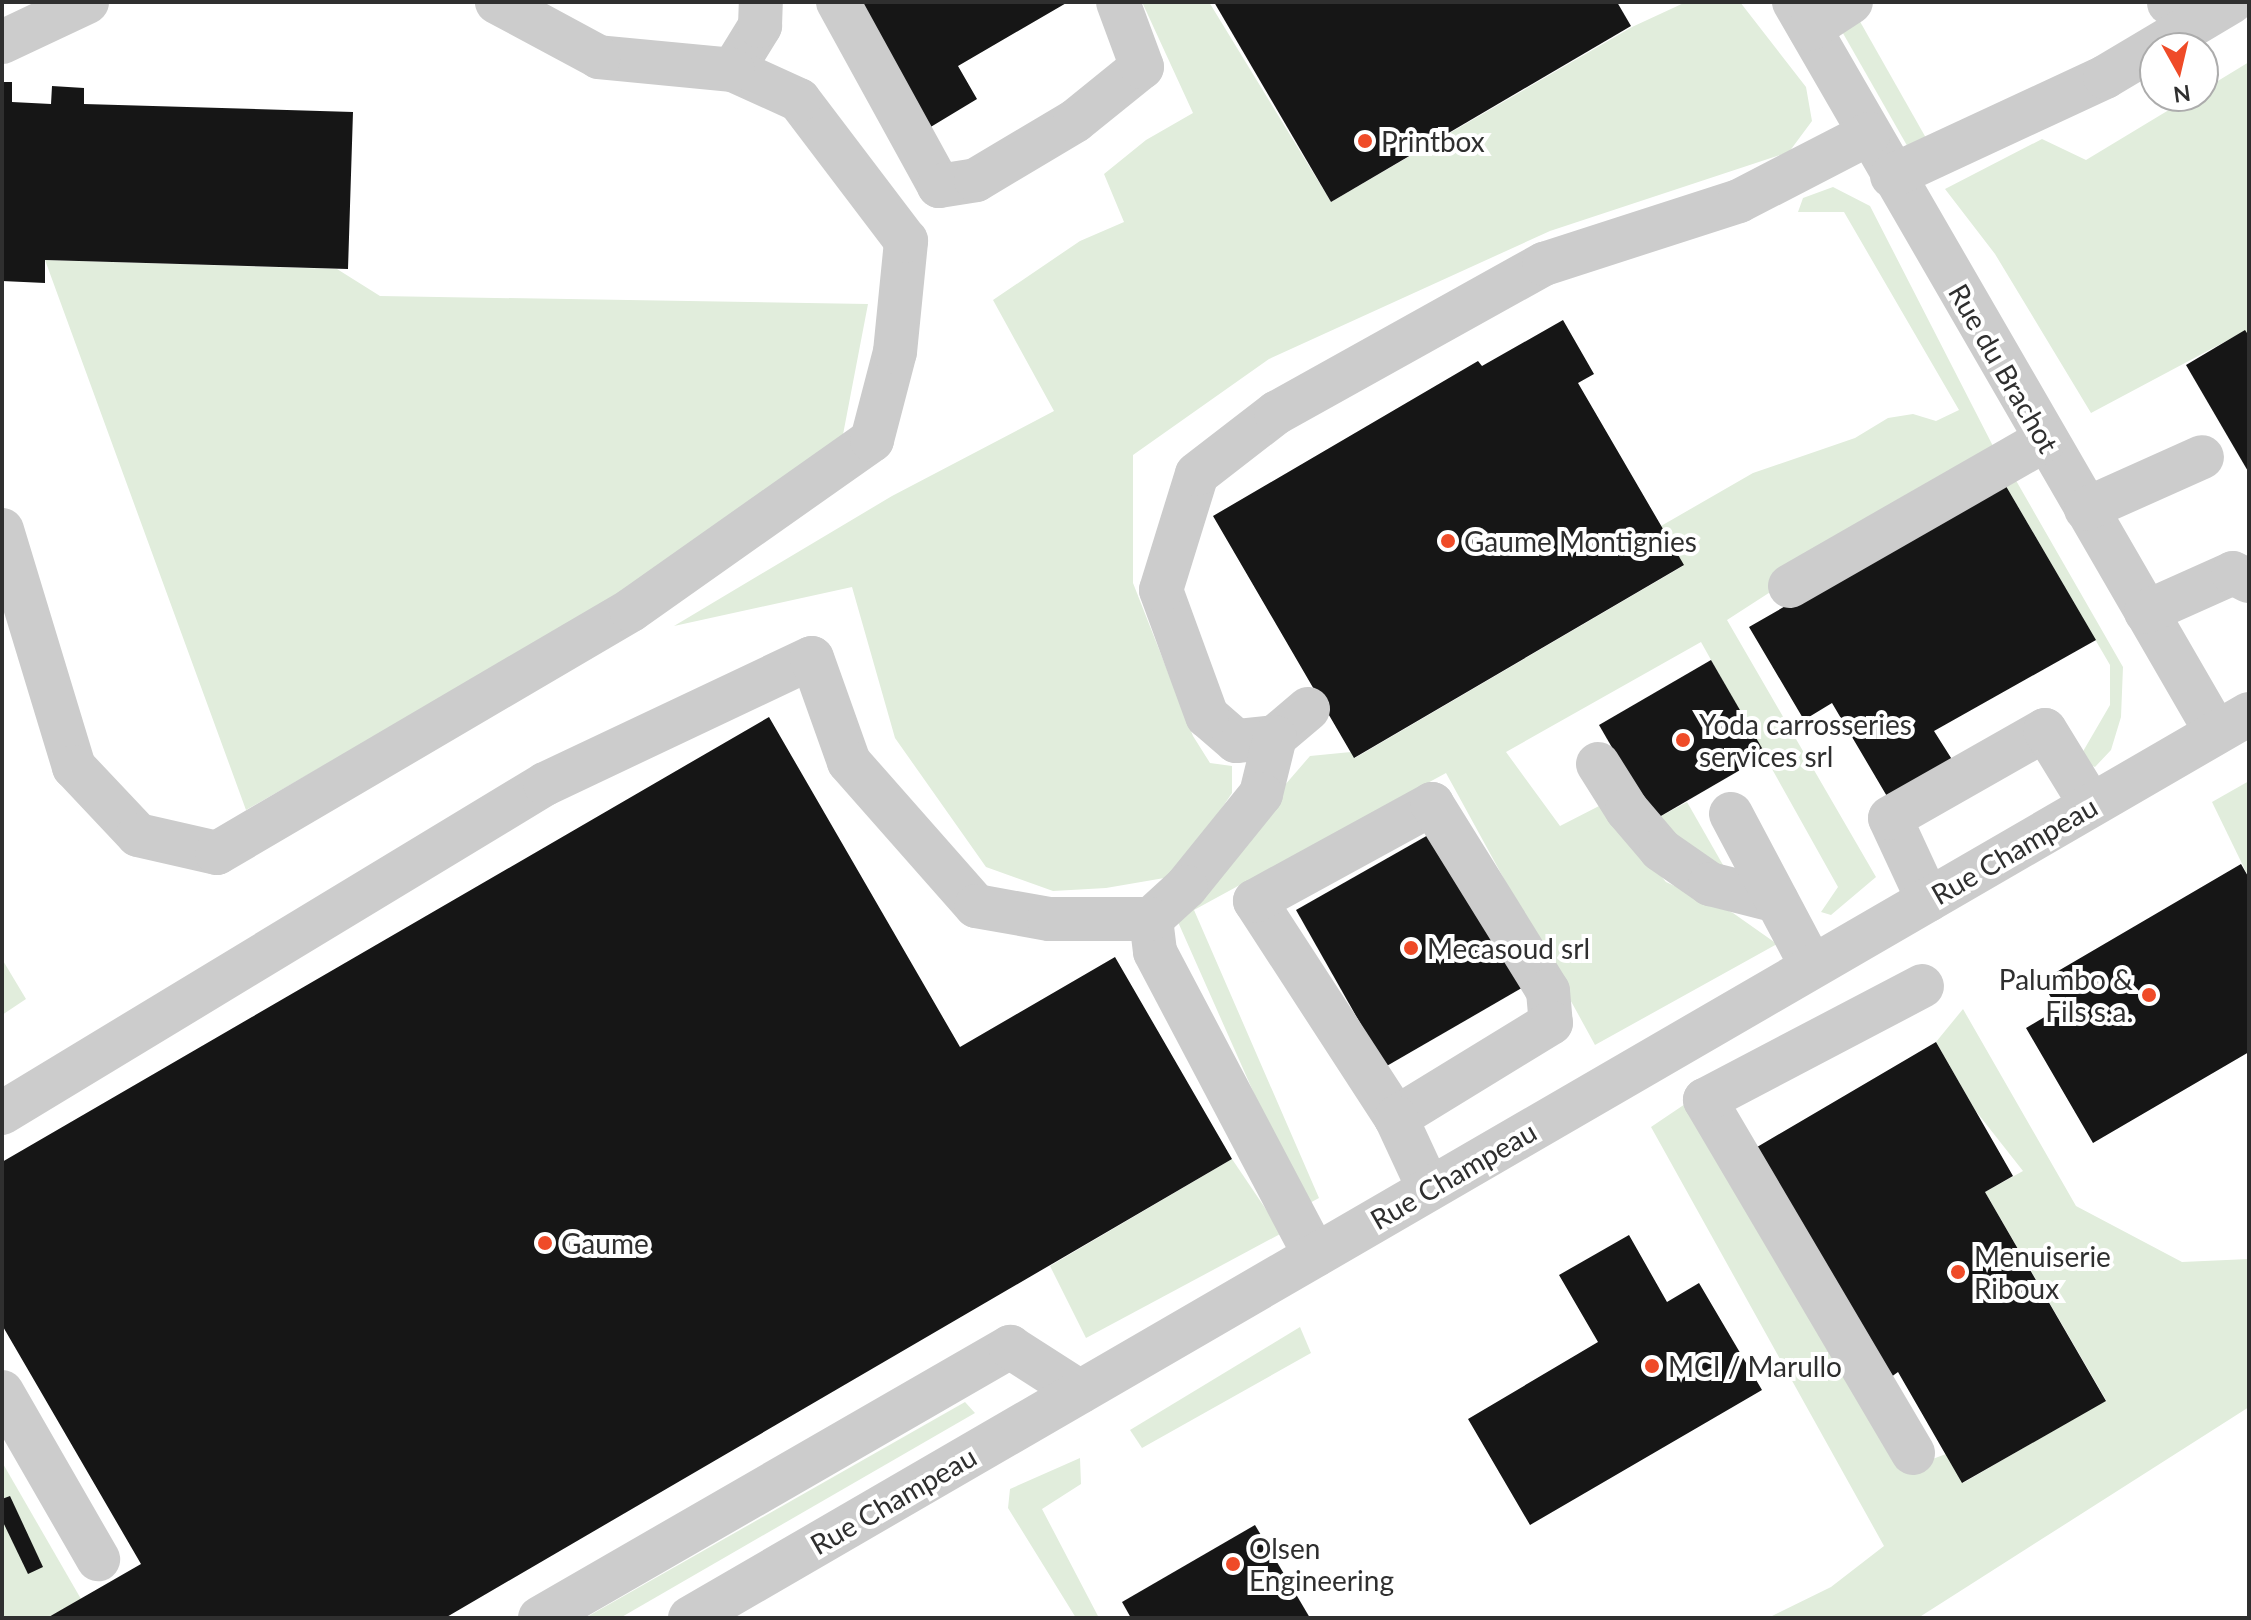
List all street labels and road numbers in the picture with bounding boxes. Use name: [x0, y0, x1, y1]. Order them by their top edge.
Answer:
street label: Rue du Brachot: [1942, 278, 2066, 458]
street label: Rue Champeau: [1925, 789, 2103, 911]
street label: Rue Champeau: [1364, 1114, 1542, 1236]
street label: Rue Champeau: [804, 1439, 982, 1561]

